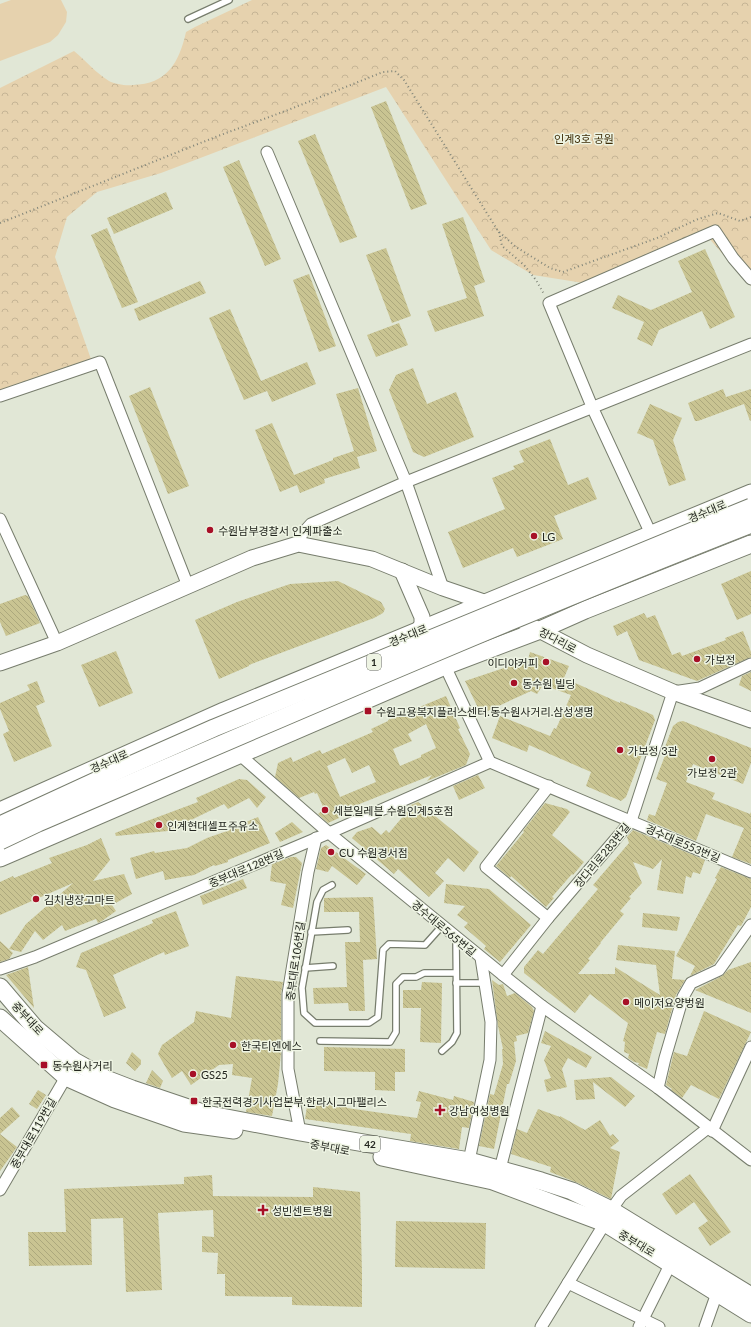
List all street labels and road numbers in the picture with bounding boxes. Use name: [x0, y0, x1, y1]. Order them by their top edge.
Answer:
street label: 경수대로: [686, 497, 728, 525]
street label: 경수대로: [387, 621, 429, 649]
street label: 장다리로: [537, 625, 579, 655]
road number: 1: [367, 654, 381, 670]
street label: 경수대로: [88, 747, 130, 775]
street label: 장다리로283번길: [571, 820, 633, 890]
street label: 경수대로553번길: [644, 821, 722, 865]
street label: 중부대로128번길: [207, 846, 285, 890]
street label: 경수대로565번길: [409, 897, 479, 959]
street label: 중부대로106번길: [283, 921, 307, 1001]
street label: 중부대로: [9, 999, 47, 1037]
street label: 중부대로119번길: [7, 1095, 59, 1171]
road number: 42: [360, 1136, 380, 1152]
street label: 중부대로: [309, 1137, 351, 1157]
street label: 중부대로: [616, 1227, 658, 1259]

